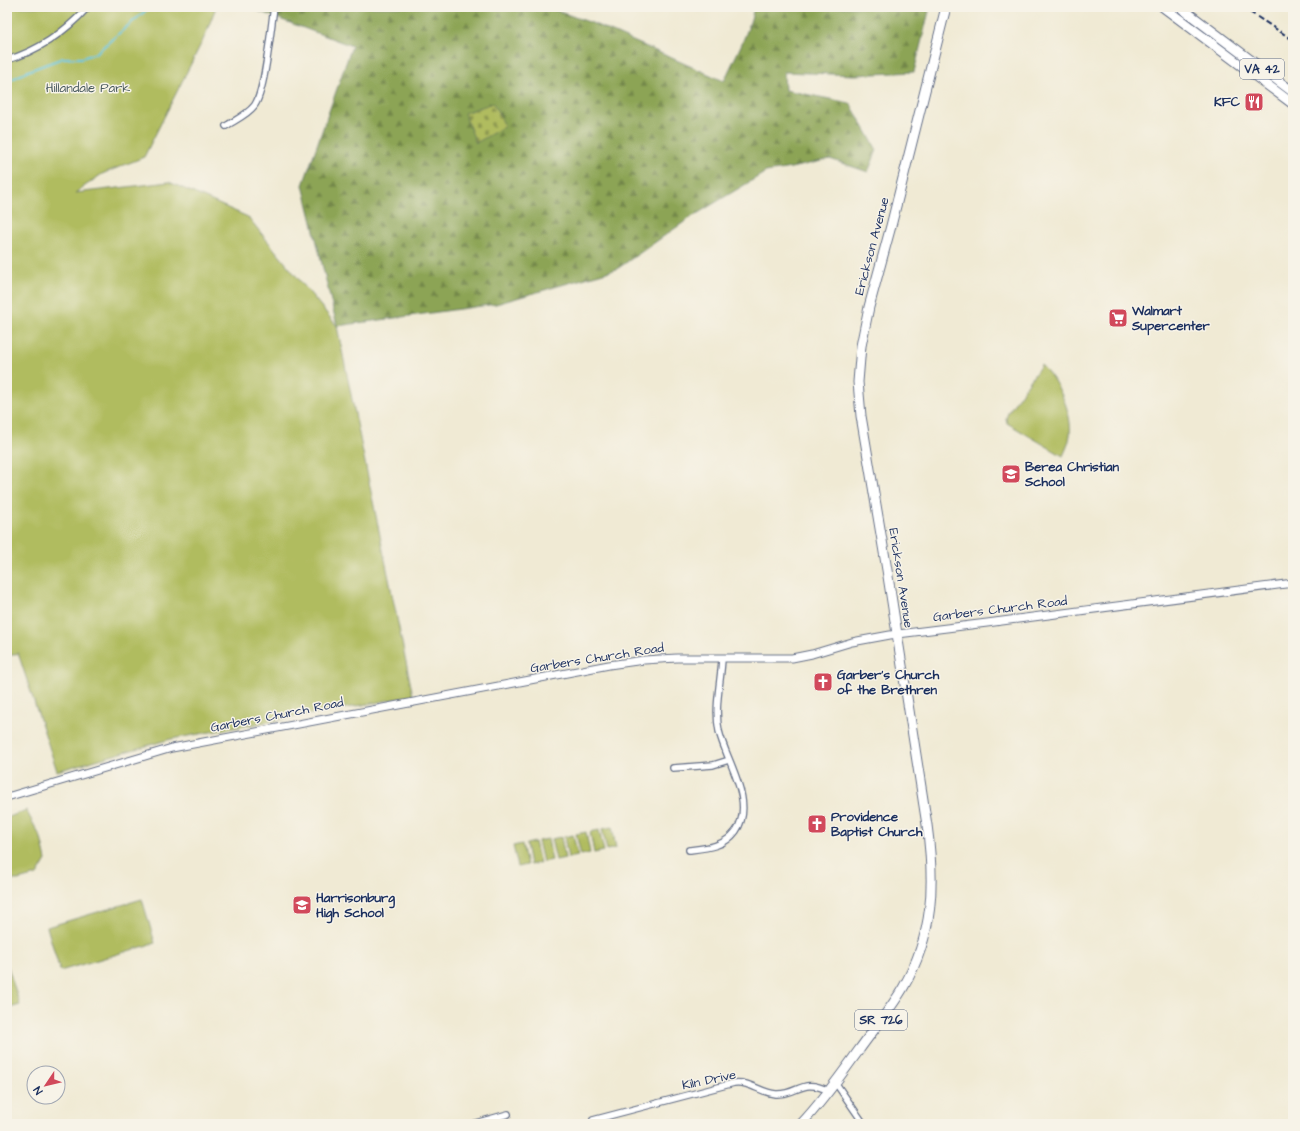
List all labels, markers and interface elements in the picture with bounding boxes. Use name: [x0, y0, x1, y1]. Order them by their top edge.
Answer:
road number: VA 42: [1240, 59, 1284, 79]
park label: Hillandale Park: [46, 79, 130, 97]
restaurant icon: KFC: [1243, 91, 1265, 113]
place label: KFC: [1214, 93, 1241, 111]
street label: Erickson Avenue: [850, 195, 894, 297]
place label: Walmart Supercenter: [1131, 302, 1210, 336]
supermarket icon: Walmart Supercenter: [1107, 307, 1129, 329]
place label: Berea Christian School: [1024, 458, 1119, 491]
school or university icon: Berea Christian School: [1000, 463, 1022, 485]
street label: Erickson Avenue: [884, 527, 918, 629]
street label: Garbers Church Road: [932, 592, 1069, 626]
street label: Garbers Church Road: [529, 638, 665, 677]
place label: Garber's Church of the Brethren: [837, 666, 940, 699]
church icon: Garber's Church of the Brethren: [812, 671, 834, 693]
street label: Garbers Church Road: [209, 693, 345, 737]
place label: Providence Baptist Church: [831, 808, 923, 842]
church icon: Providence Baptist Church: [806, 813, 828, 835]
place label: Harrisonburg High School: [316, 889, 395, 924]
school or university icon: Harrisonburg High School: [291, 894, 313, 916]
road number: SR 726: [855, 1010, 907, 1030]
north arrow: [26, 1065, 66, 1105]
street label: Kiln Drive: [680, 1065, 738, 1095]
text: N: [30, 1083, 46, 1098]

